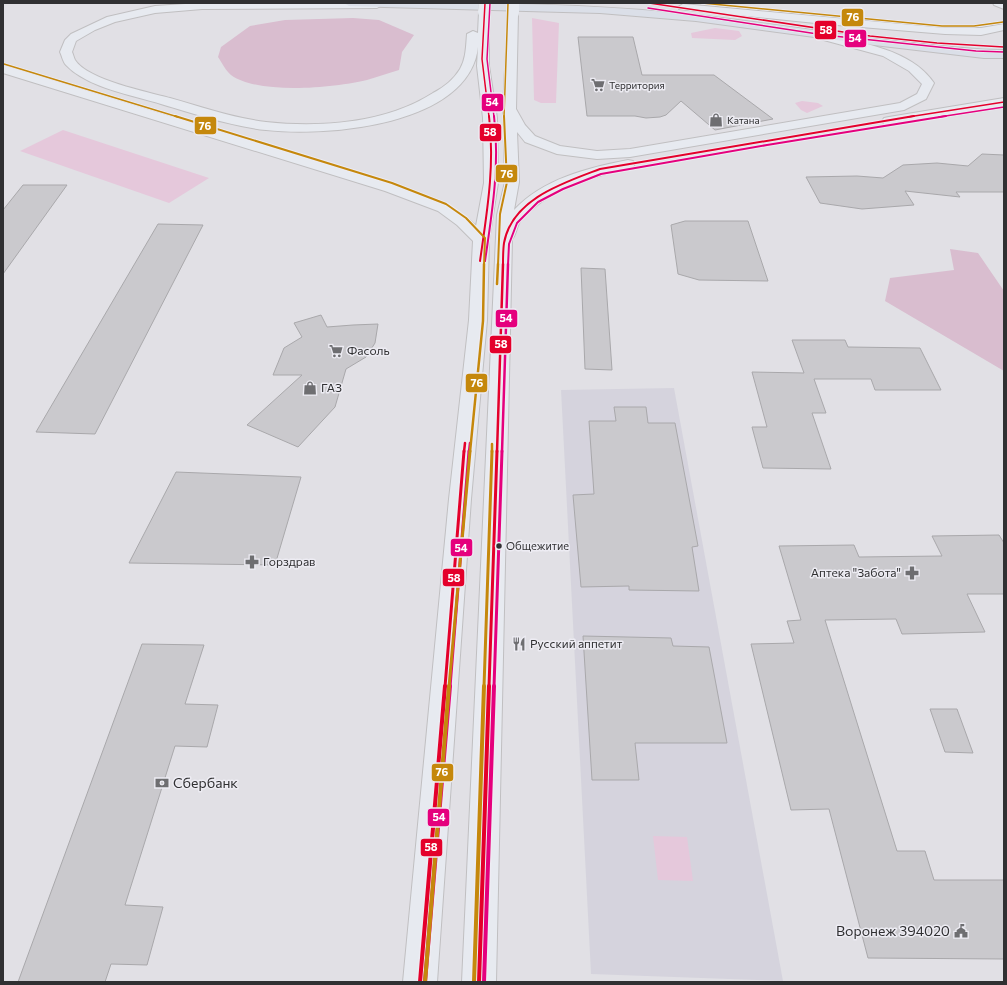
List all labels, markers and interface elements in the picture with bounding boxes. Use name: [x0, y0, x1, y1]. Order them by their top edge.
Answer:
line badge: 76: [841, 8, 864, 27]
text: 76: [847, 10, 860, 23]
line badge: 58: [814, 20, 837, 40]
text: 58: [819, 23, 833, 36]
line badge: 54: [844, 29, 867, 48]
text: 54: [848, 31, 862, 44]
supermarket icon: Территория: [590, 77, 606, 93]
place label: Территория: [609, 79, 665, 91]
line badge: 54: [481, 93, 504, 112]
text: 54: [485, 95, 499, 108]
shop icon: Катана: [708, 112, 724, 128]
place label: Катана: [727, 114, 760, 126]
line badge: 76: [194, 116, 217, 135]
text: 76: [199, 119, 212, 132]
line badge: 58: [479, 123, 502, 142]
text: 58: [483, 125, 497, 138]
line badge: 76: [495, 164, 518, 183]
text: 76: [501, 167, 514, 180]
line badge: 54: [495, 309, 518, 328]
text: 54: [499, 311, 513, 324]
line badge: 58: [489, 335, 512, 354]
text: 58: [494, 337, 508, 350]
supermarket icon: Фасоль: [328, 343, 344, 359]
place label: Фасоль: [347, 343, 390, 357]
line badge: 76: [465, 373, 488, 393]
text: 76: [471, 376, 484, 389]
shop icon: ГАЗ: [302, 380, 318, 396]
place label: ГАЗ: [321, 380, 342, 394]
line badge: 54: [450, 538, 473, 557]
place label: Общежитие: [506, 539, 569, 552]
text: 54: [454, 541, 468, 554]
marker: Общежитие: [494, 541, 504, 551]
pharmacy icon: Горздрав: [244, 554, 260, 570]
place label: Горздрав: [263, 554, 315, 568]
place label: Аптека "Забота": [811, 565, 901, 579]
pharmacy icon: Аптека "Забота": [904, 565, 920, 581]
line badge: 58: [442, 568, 465, 587]
text: 58: [447, 571, 461, 584]
restaurant icon: Русский аппетит: [511, 636, 527, 652]
place label: Русский аппетит: [530, 636, 623, 650]
line badge: 76: [431, 763, 454, 782]
text: 76: [436, 765, 449, 778]
place label: Сбербанк: [173, 774, 238, 791]
bank icon: Сбербанк: [154, 775, 170, 791]
line badge: 54: [427, 808, 450, 827]
text: 54: [432, 810, 446, 823]
line badge: 58: [420, 838, 443, 857]
text: 58: [424, 840, 438, 853]
place label: Воронеж 394020: [836, 922, 950, 939]
public building icon: Воронеж 394020: [953, 923, 969, 939]

